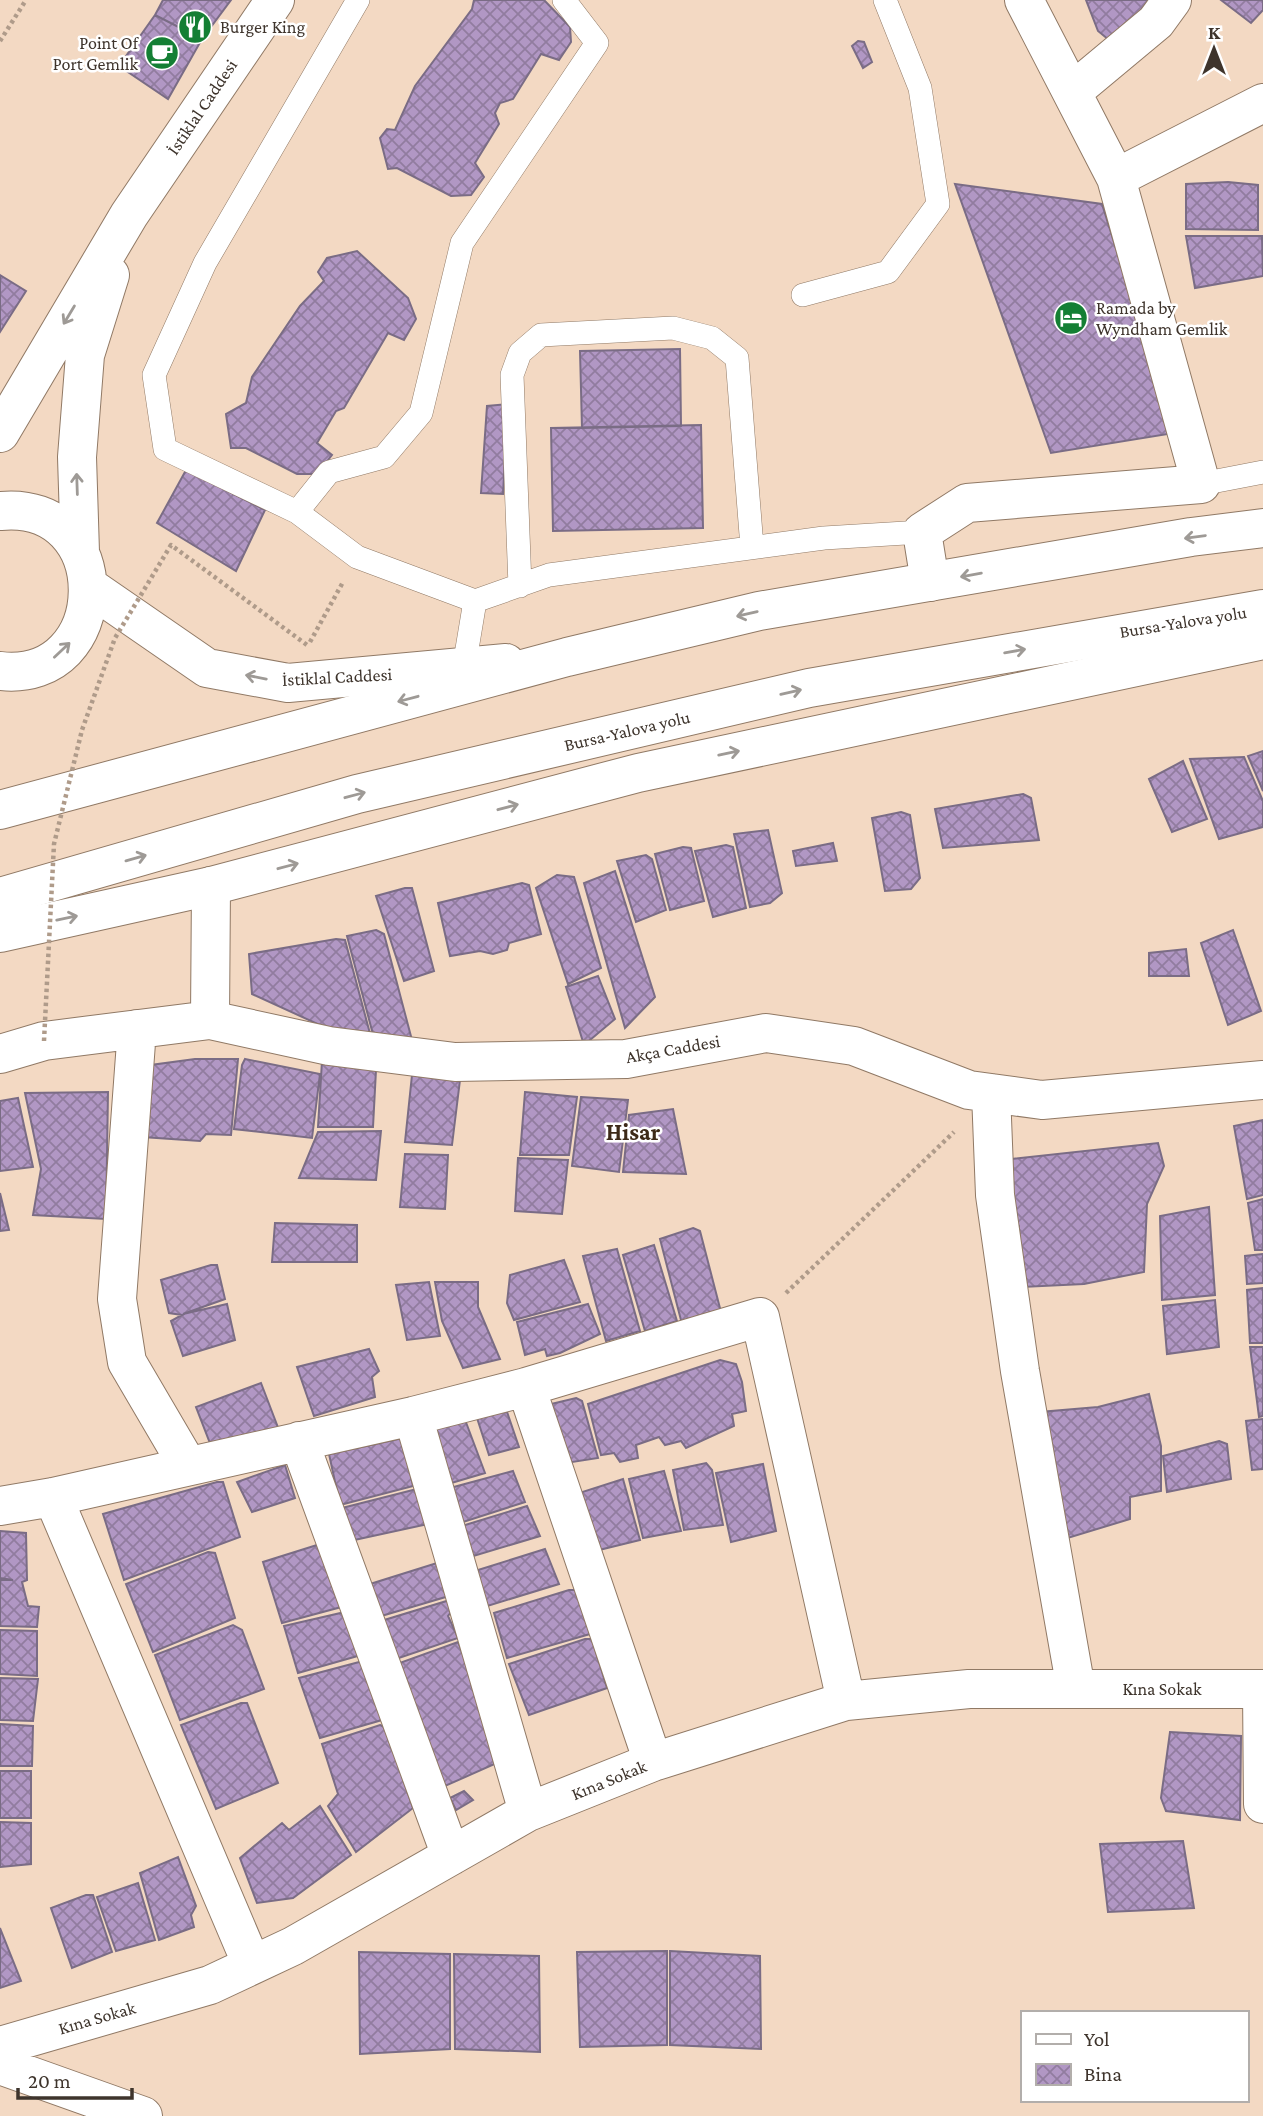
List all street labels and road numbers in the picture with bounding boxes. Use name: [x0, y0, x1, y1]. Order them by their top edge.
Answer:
street label: İstiklal Caddesi: [163, 55, 241, 158]
street label: Bursa-Yalova yolu: [1118, 602, 1249, 642]
street label: İstiklal Caddesi: [281, 664, 393, 690]
street label: Bursa-Yalova yolu: [562, 707, 692, 755]
street label: Akça Caddesi: [624, 1031, 722, 1067]
street label: Kına Sokak: [1122, 1679, 1202, 1699]
street label: Kına Sokak: [569, 1756, 650, 1804]
street label: Kına Sokak: [56, 1997, 138, 2039]

